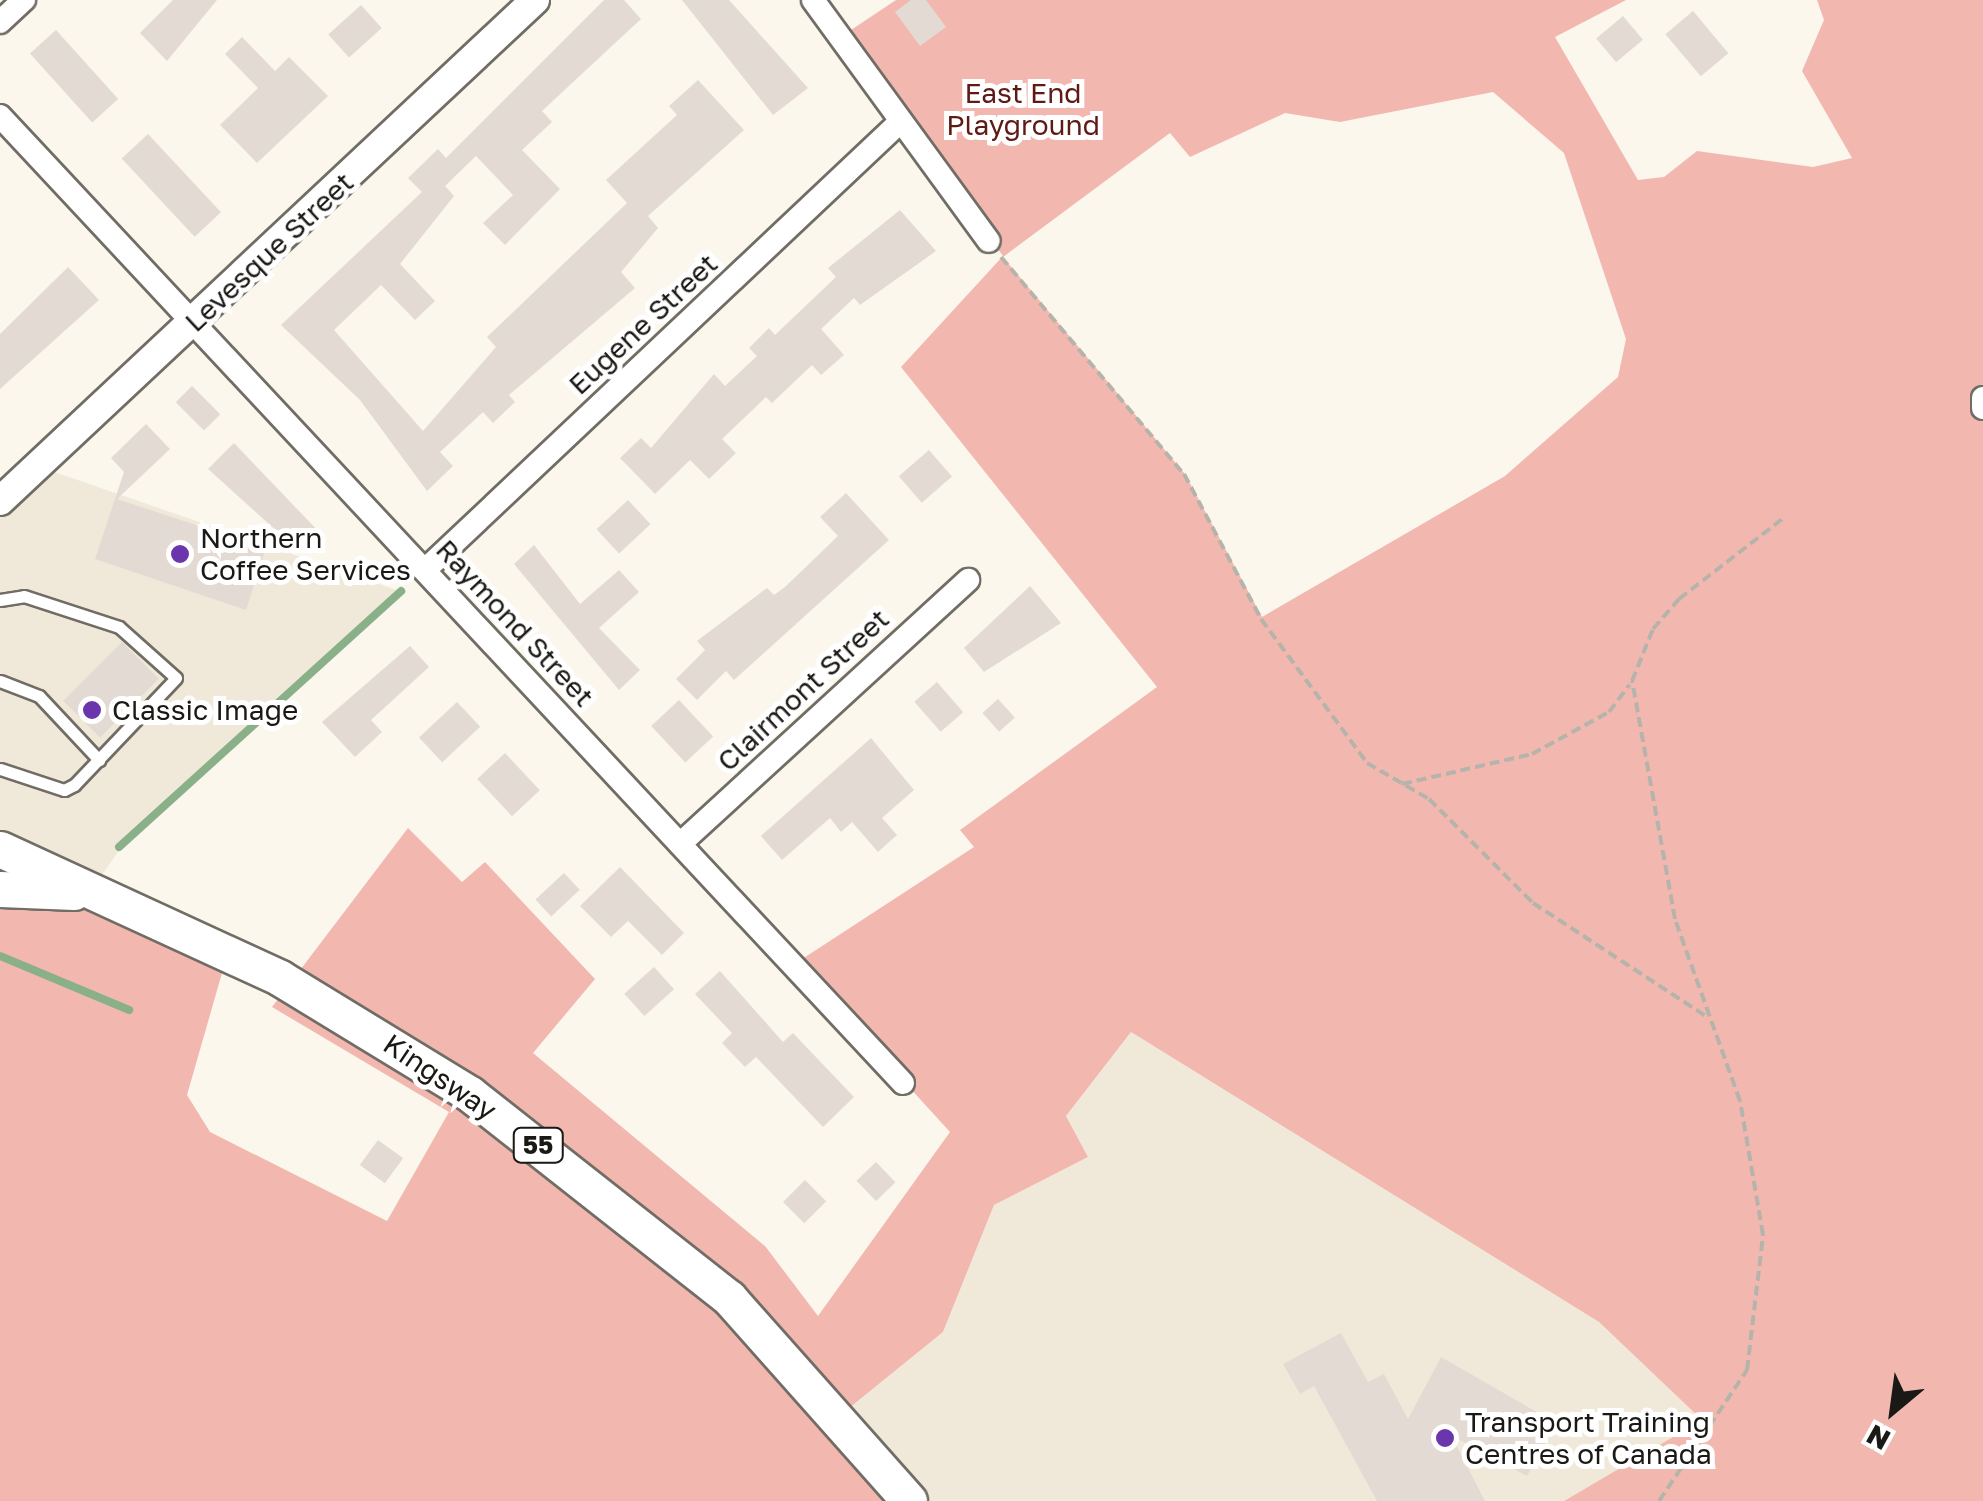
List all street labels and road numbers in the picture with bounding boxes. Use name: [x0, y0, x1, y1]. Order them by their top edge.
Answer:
street label: Levesque Street: [178, 165, 360, 339]
street label: Eugene Street: [562, 247, 724, 401]
street label: Raymond Street: [429, 533, 601, 713]
street label: Clairmont Street: [710, 602, 896, 778]
street label: Kingsway: [377, 1027, 503, 1127]
road number: 55: [510, 1125, 566, 1165]

